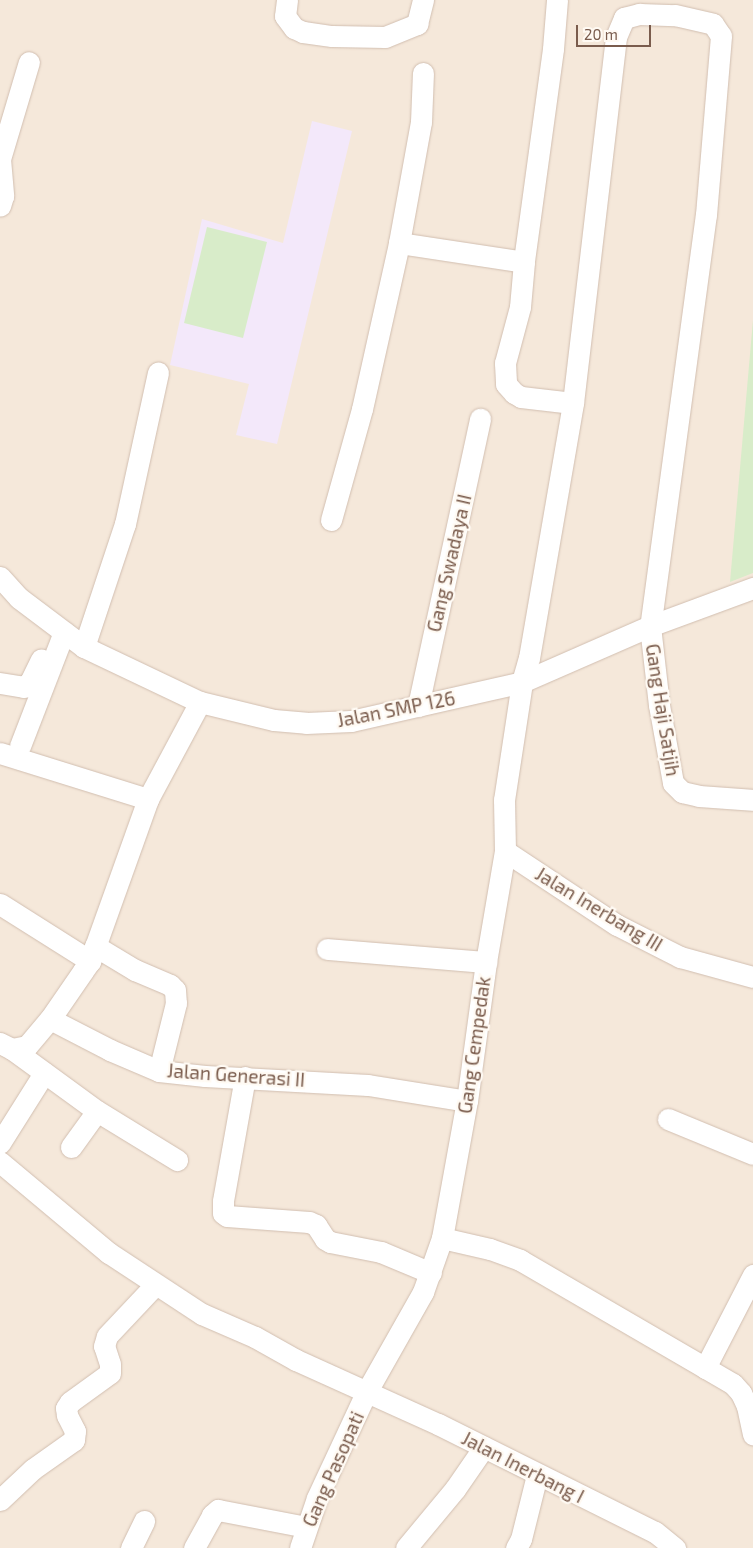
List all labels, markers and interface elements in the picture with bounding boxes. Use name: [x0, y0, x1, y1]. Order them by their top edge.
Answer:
scale bar: [578, 15, 653, 47]
text: 20 m: [584, 25, 618, 43]
street label: Gang Swadaya II: [422, 492, 476, 634]
street label: Gang Haji Satjih: [641, 642, 685, 778]
street label: Jalan SMP 126: [335, 686, 457, 732]
street label: Jalan Inerbang III: [531, 862, 667, 956]
street label: Gang Cempedak: [453, 975, 495, 1115]
street label: Jalan Generasi II: [166, 1059, 306, 1091]
street label: Gang Pasopati: [297, 1408, 369, 1530]
street label: Jalan Inerbang I: [458, 1426, 588, 1508]

